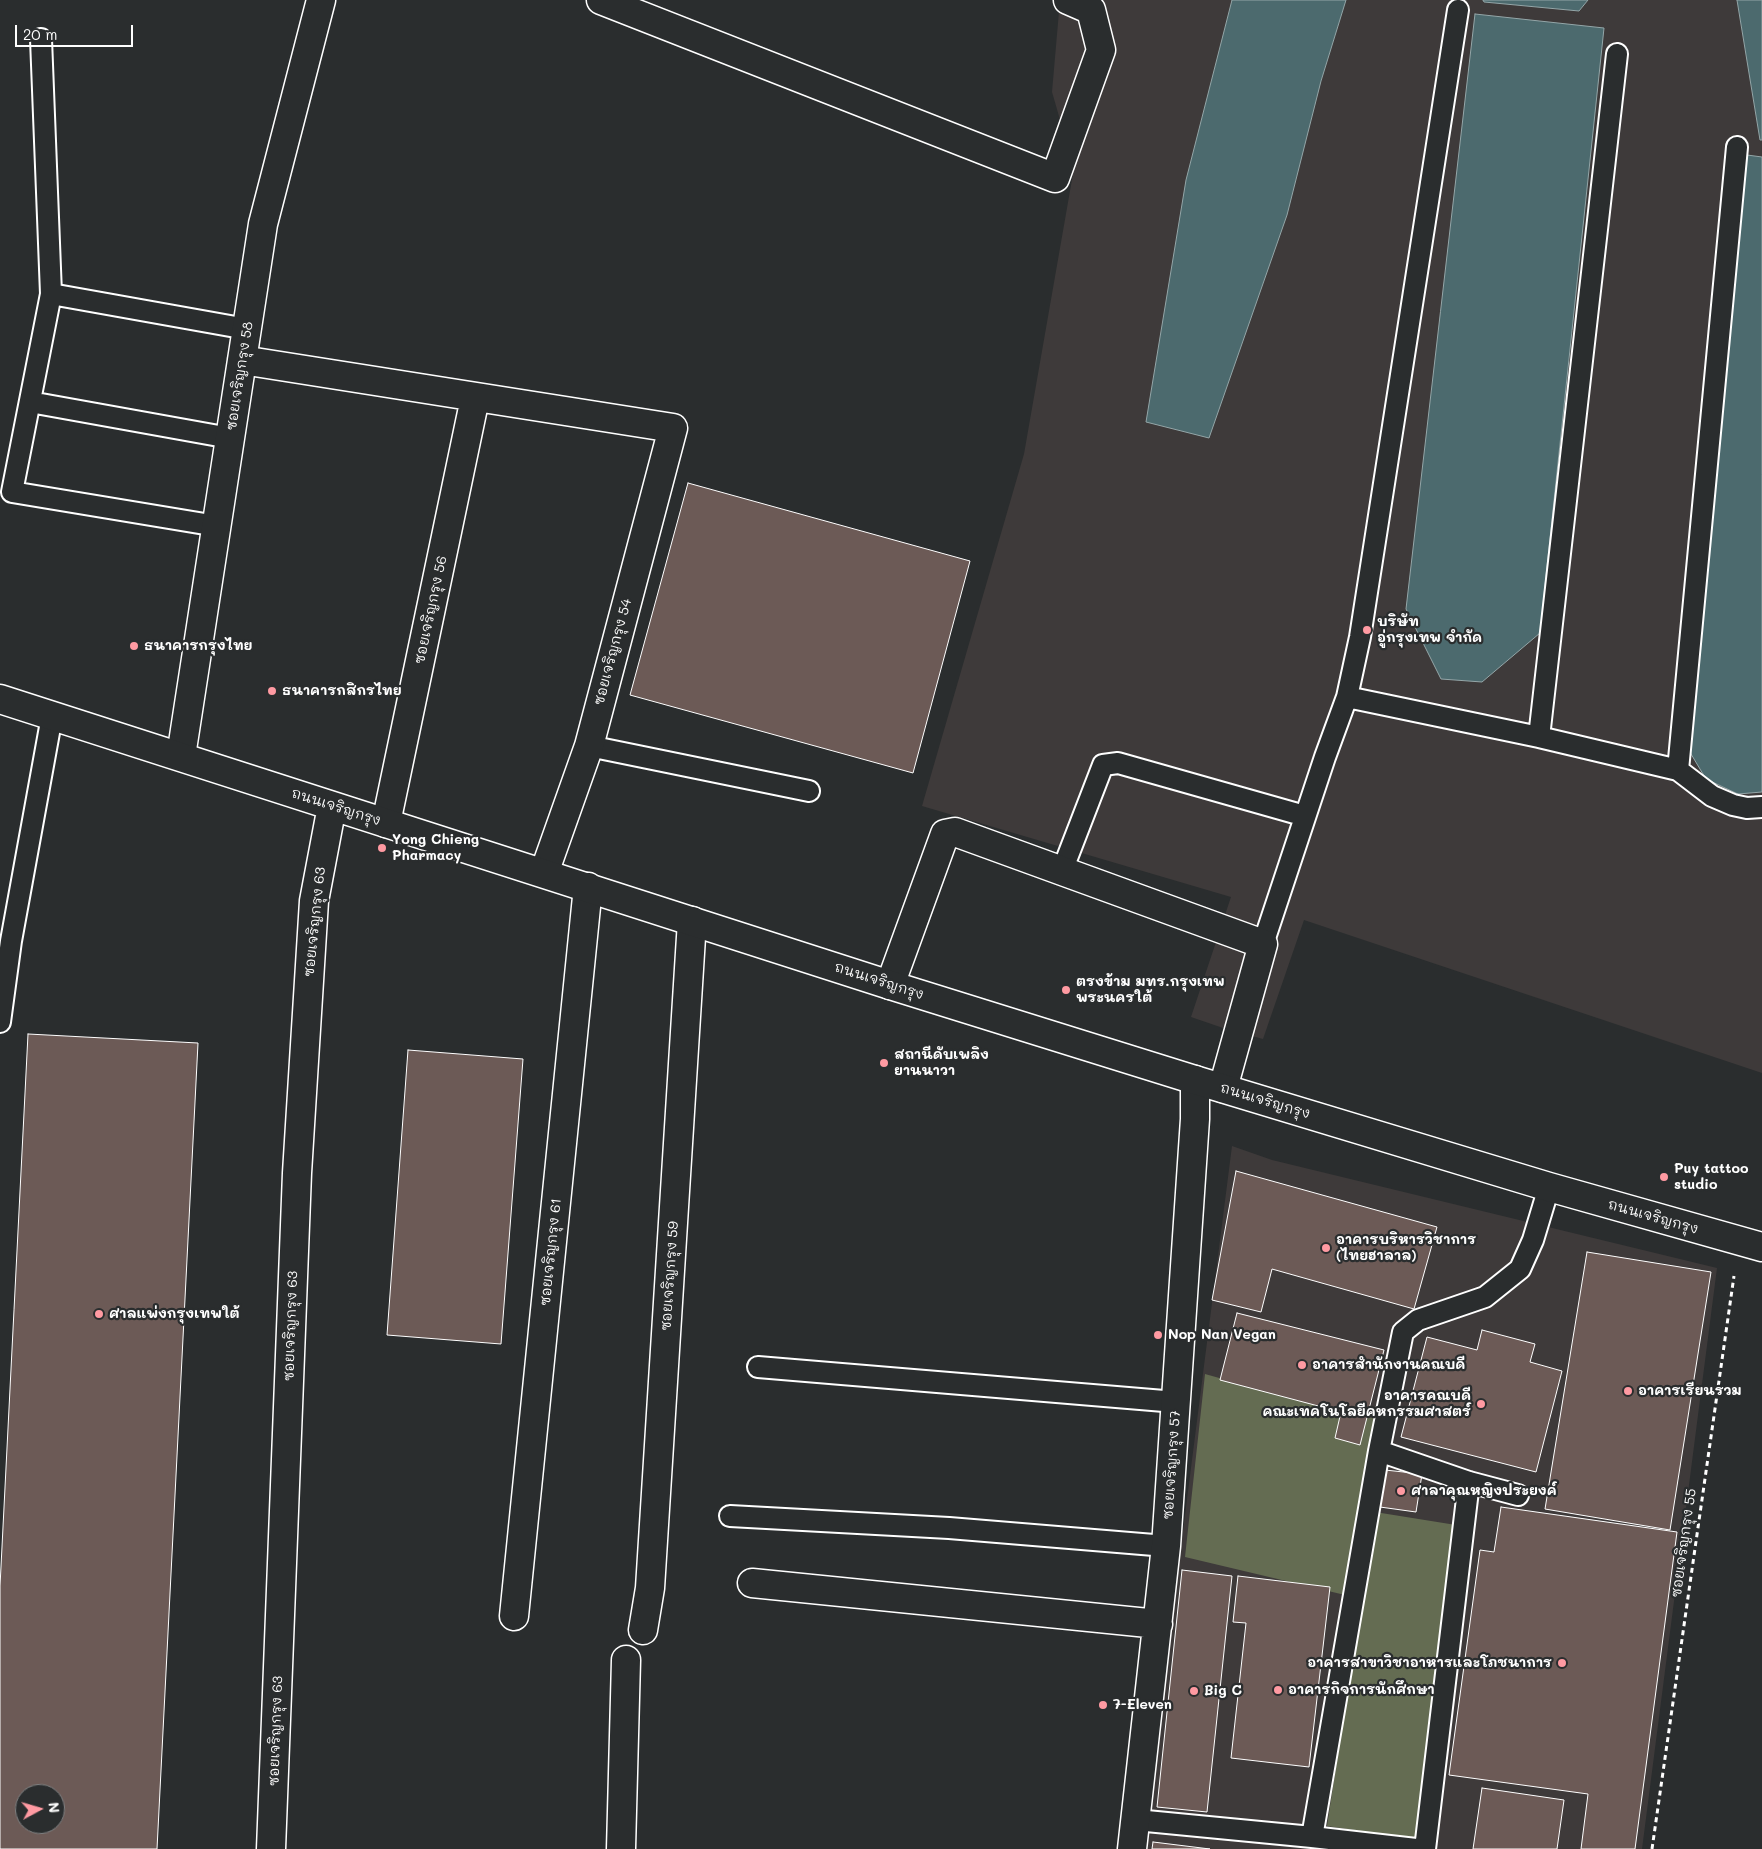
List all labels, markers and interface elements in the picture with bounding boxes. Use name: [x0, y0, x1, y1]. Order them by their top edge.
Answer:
scale bar: [18, 15, 135, 47]
text: 20 m: [23, 24, 57, 44]
street label: ซอยเจริญกรุง 58: [223, 320, 257, 432]
street label: ซอยเจริญกรุง 56: [411, 554, 451, 666]
street label: ซอยเจริญกรุง 54: [591, 597, 635, 707]
place label: บริษัท อู่กรุงเทพ จำกัด: [1377, 614, 1482, 646]
marker: บริษัท อู่กรุงเทพ จำกัด: [1361, 624, 1373, 636]
place label: ธนาคารกรุงไทย: [144, 638, 252, 654]
marker: ธนาคารกรุงไทย: [128, 640, 140, 652]
place label: ธนาคารกสิกรไทย: [282, 683, 402, 699]
marker: ธนาคารกสิกรไทย: [266, 685, 278, 697]
street label: ถนนเจริญกรุง: [289, 785, 383, 829]
place label: Yong Chieng Pharmacy: [392, 832, 479, 864]
marker: Yong Chieng Pharmacy: [376, 842, 388, 854]
street label: ซอยเจริญกรุง 63: [301, 866, 329, 978]
street label: ถนนเจริญกรุง: [832, 959, 926, 1003]
place label: ตรงข้าม มทร.กรุงเทพ พระนครใต้: [1076, 974, 1225, 1006]
marker: ตรงข้าม มทร.กรุงเทพ พระนครใต้: [1060, 984, 1072, 996]
place label: สถานีดับเพลิง ยานนาวา: [894, 1047, 989, 1080]
marker: สถานีดับเพลิง ยานนาวา: [878, 1057, 890, 1069]
street label: ถนนเจริญกรุง: [1218, 1079, 1312, 1123]
place label: Puy tattoo studio: [1674, 1161, 1748, 1194]
marker: Puy tattoo studio: [1658, 1171, 1670, 1183]
street label: ถนนเจริญกรุง: [1606, 1196, 1700, 1238]
street label: ซอยเจริญกรุง 61: [537, 1197, 565, 1307]
street label: ซอยเจริญกรุง 59: [658, 1221, 682, 1331]
place label: อาคารบริหารวิชาการ (ไทยฮาลาล): [1336, 1232, 1476, 1264]
marker: อาคารบริหารวิชาการ (ไทยฮาลาล): [1320, 1242, 1332, 1254]
street label: ซอยเจริญกรุง 63: [281, 1271, 301, 1381]
place label: ศาลแพ่งกรุงเทพใต้: [109, 1306, 240, 1322]
marker: ศาลแพ่งกรุงเทพใต้: [93, 1308, 105, 1320]
place label: Nop Nan Vegan: [1168, 1327, 1276, 1343]
marker: Nop Nan Vegan: [1152, 1329, 1164, 1341]
place label: อาคารสำนักงานคณบดี: [1312, 1357, 1465, 1373]
marker: อาคารสำนักงานคณบดี: [1296, 1359, 1308, 1371]
place label: อาคารเรียนรวม: [1638, 1383, 1742, 1399]
marker: อาคารเรียนรวม: [1622, 1385, 1634, 1397]
place label: อาคารคณบดี คณะเทคโนโลยีคหกรรมศาสตร์: [1262, 1388, 1471, 1420]
marker: อาคารคณบดี คณะเทคโนโลยีคหกรรมศาสตร์: [1475, 1398, 1487, 1410]
street label: ซอยเจริญกรุง 57: [1160, 1410, 1184, 1520]
place label: ศาลาคุณหญิงประยงค์: [1411, 1483, 1557, 1499]
marker: ศาลาคุณหญิงประยงค์: [1395, 1485, 1407, 1497]
street label: ซอยเจริญกรุง 55: [1668, 1487, 1700, 1599]
place label: อาคารสาขาวิชาอาหารและโภชนาการ: [1307, 1655, 1552, 1671]
marker: อาคารสาขาวิชาอาหารและโภชนาการ: [1556, 1657, 1568, 1669]
street label: ซอยเจริญกรุง 63: [266, 1676, 286, 1786]
place label: อาคารกิจการนักศึกษา: [1288, 1682, 1435, 1698]
place label: Big C: [1204, 1683, 1242, 1699]
marker: อาคารกิจการนักศึกษา: [1272, 1684, 1284, 1696]
marker: Big C: [1188, 1685, 1200, 1697]
place label: 7-Eleven: [1113, 1697, 1172, 1713]
marker: 7-Eleven: [1097, 1699, 1109, 1711]
north arrow: [15, 1784, 65, 1834]
text: N: [44, 1801, 64, 1814]

